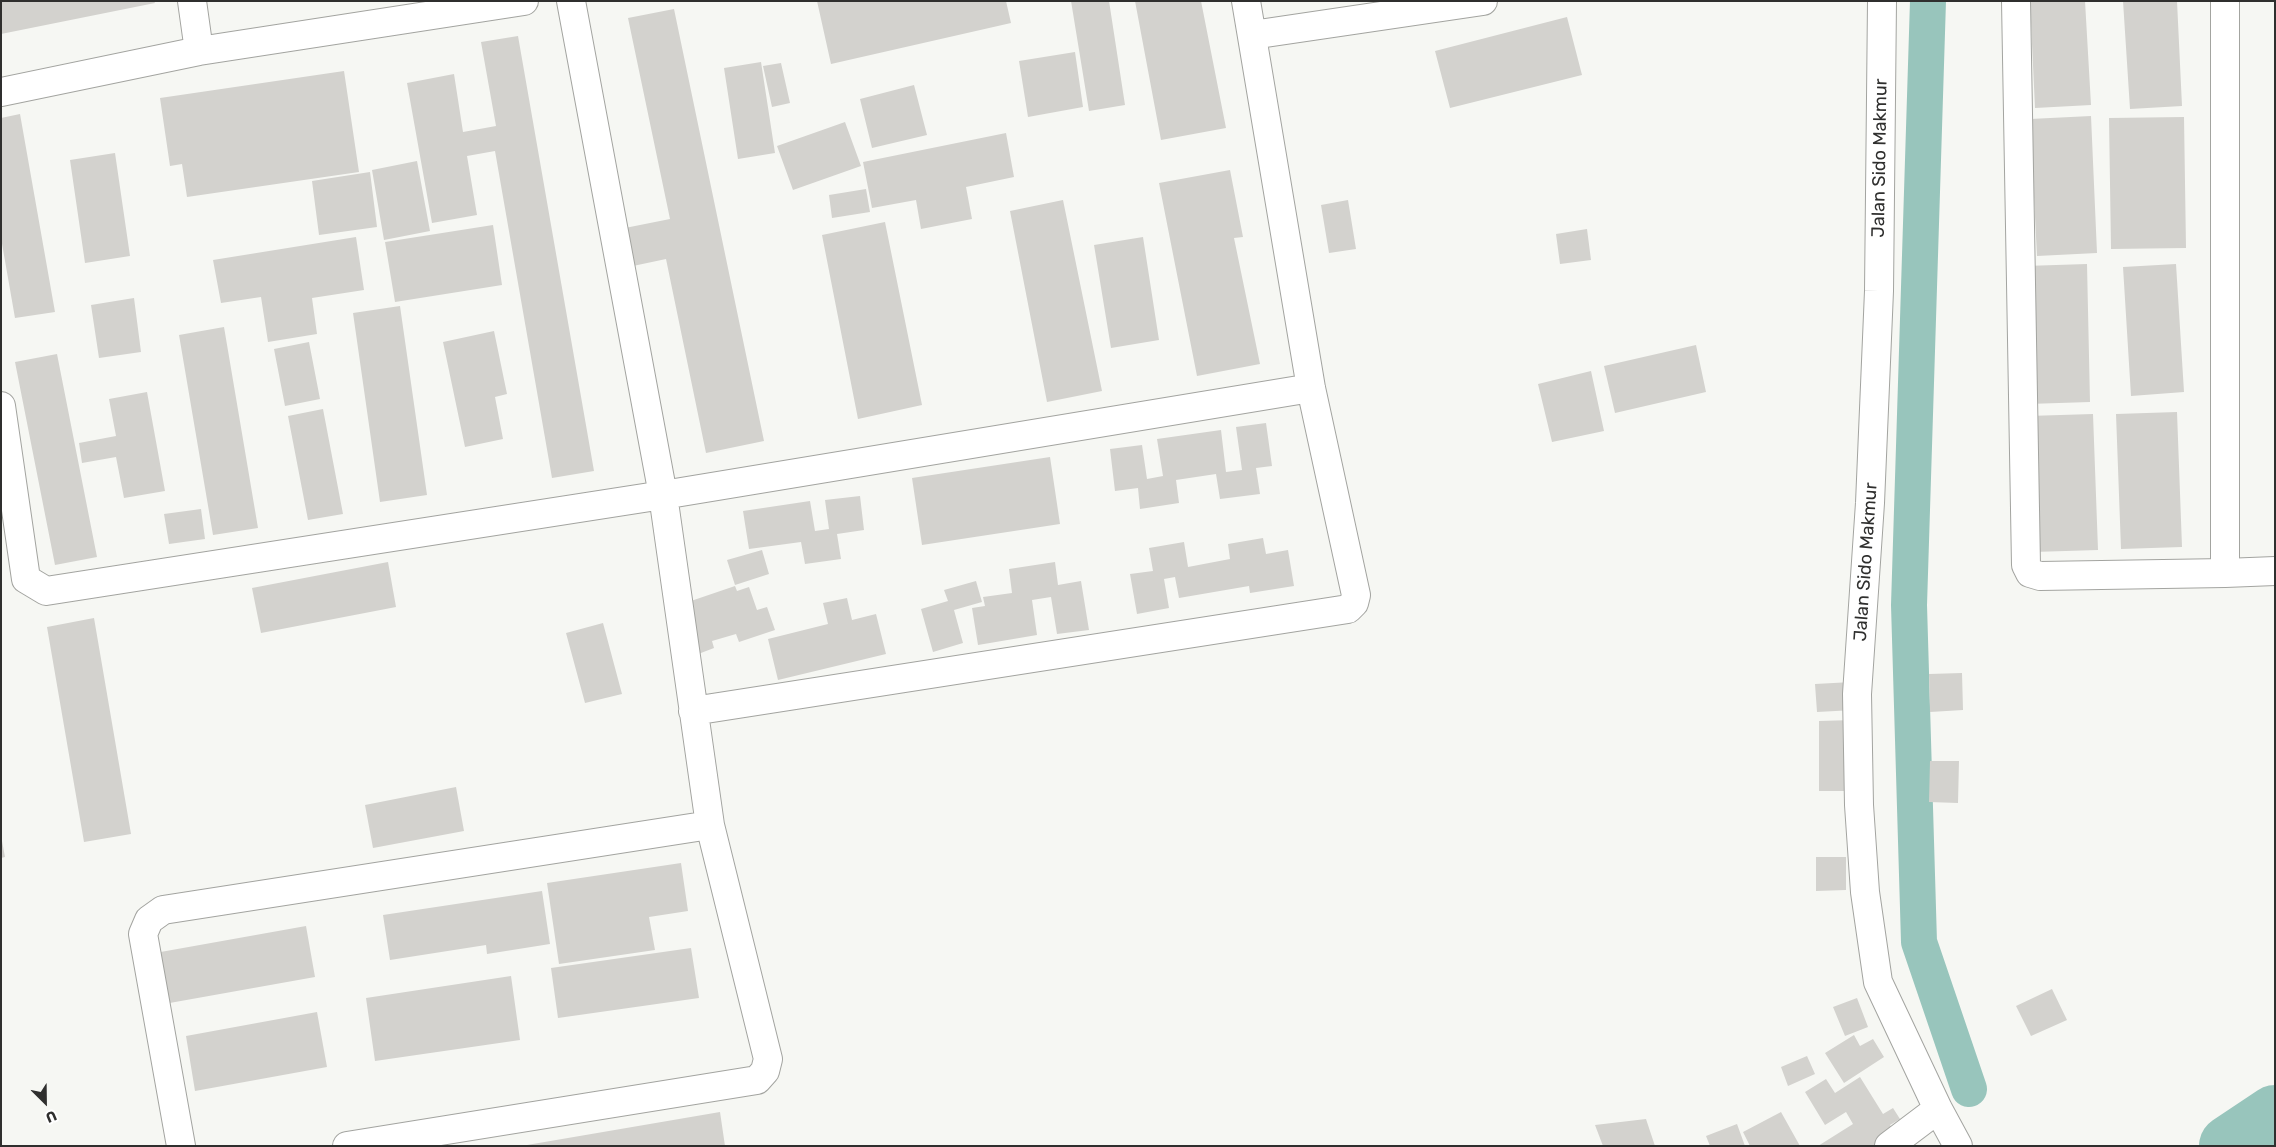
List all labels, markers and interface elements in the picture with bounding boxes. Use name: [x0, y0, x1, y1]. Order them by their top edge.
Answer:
street label: Jalan Sido Makmur: [1868, 78, 1892, 238]
street label: Jalan Sido Makmur: [1850, 482, 1882, 642]
north arrow: [20, 1077, 70, 1127]
text: U: [43, 1106, 59, 1126]

